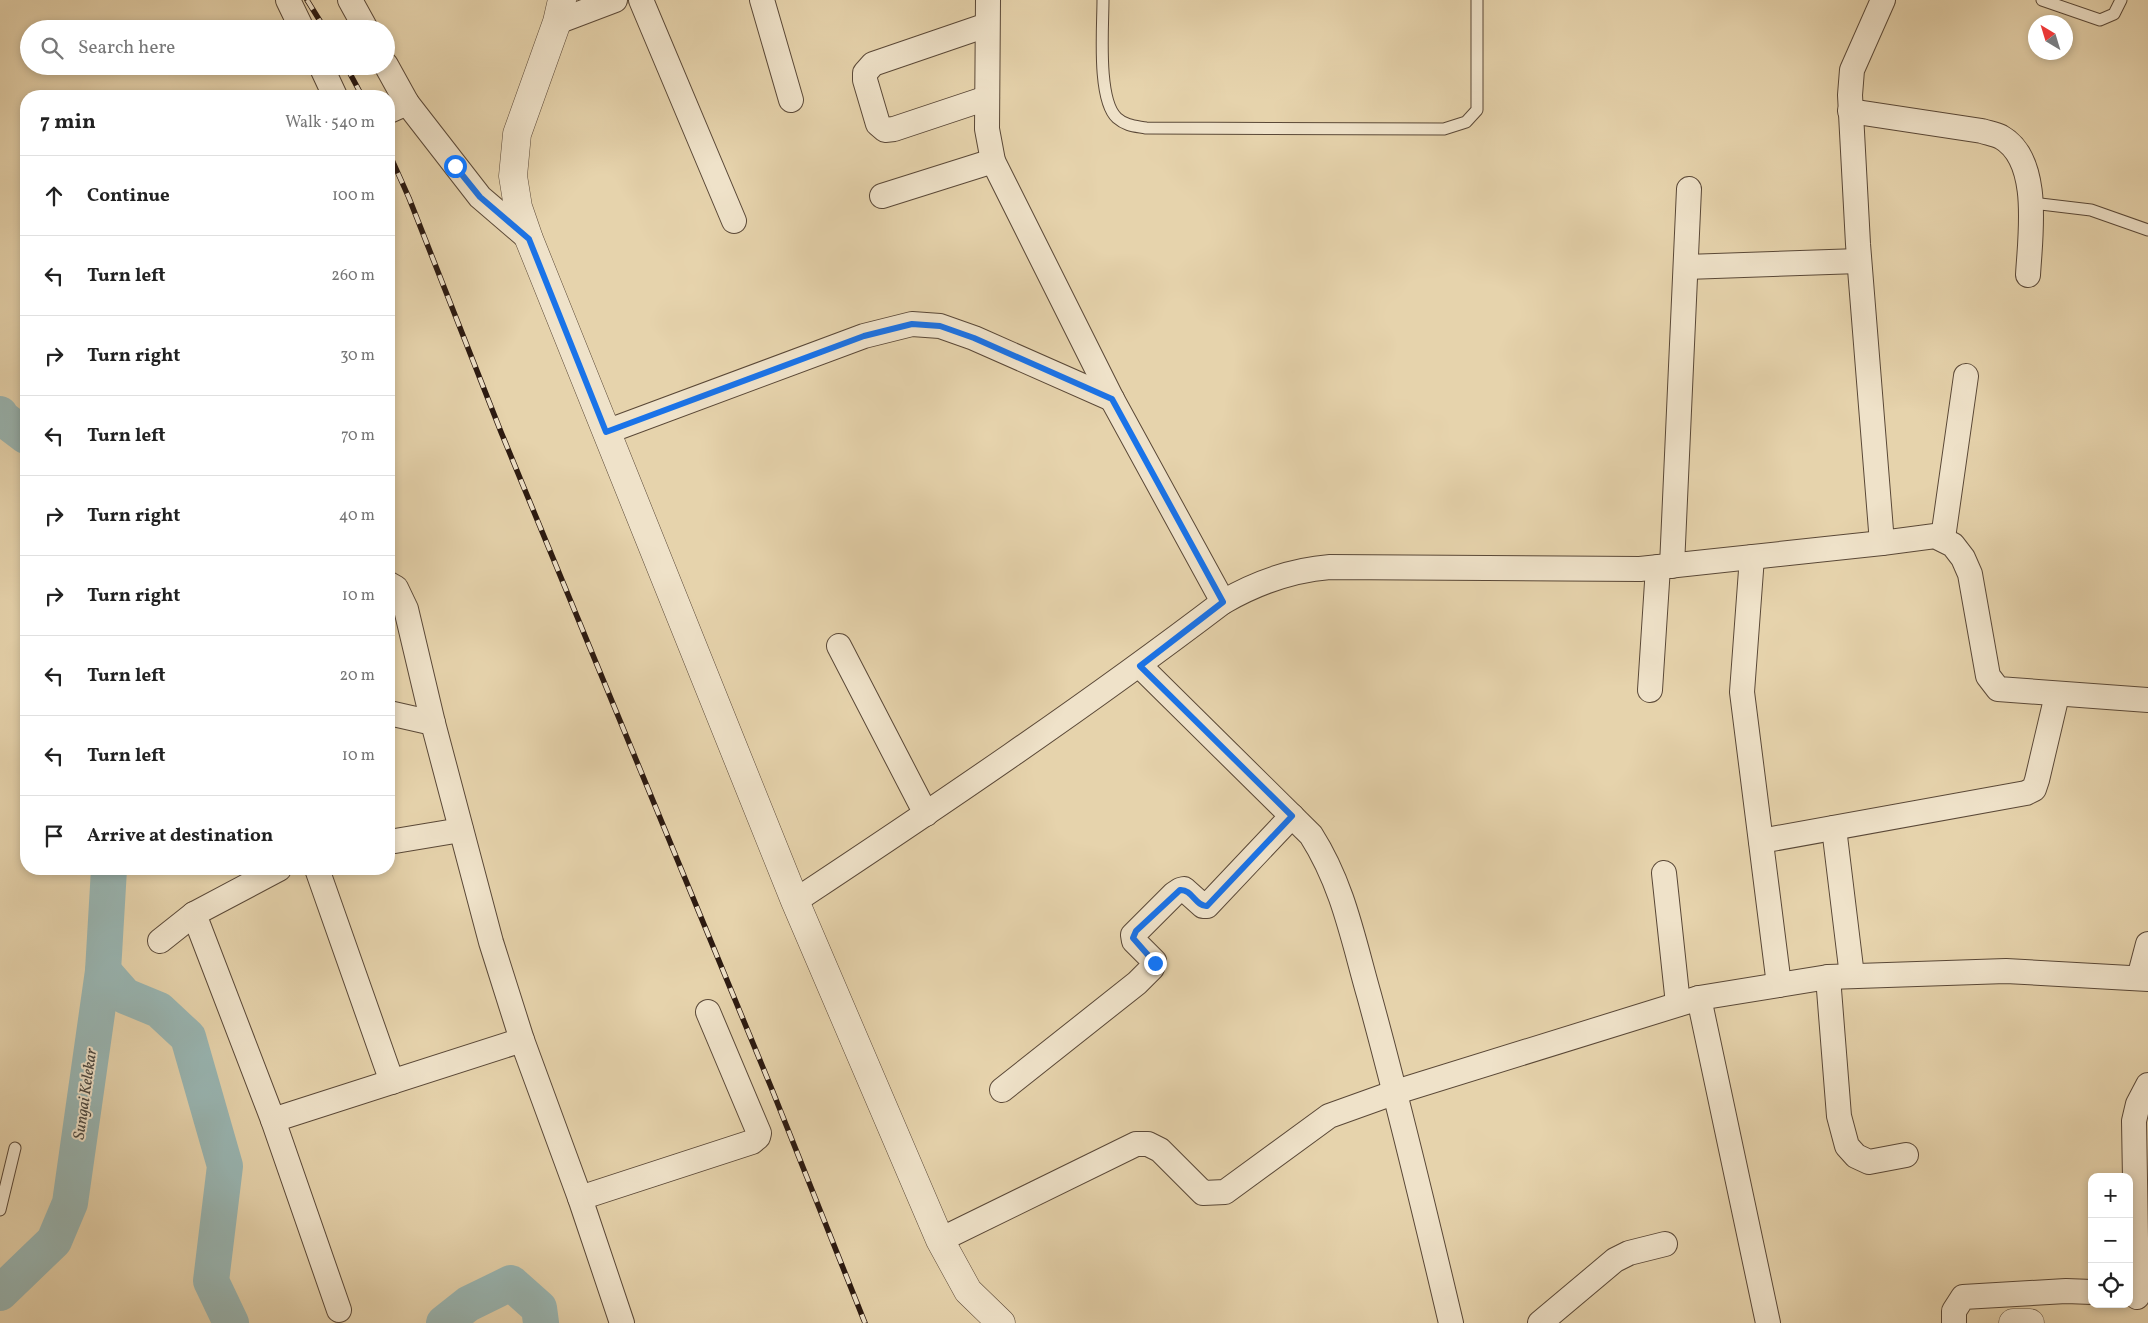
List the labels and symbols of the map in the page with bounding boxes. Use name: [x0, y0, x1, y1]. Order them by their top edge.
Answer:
north arrow: [2028, 15, 2073, 60]
route start: [444, 155, 467, 178]
route end: [1144, 952, 1167, 975]
water label: Sungai Kelekar: [69, 1046, 103, 1141]

